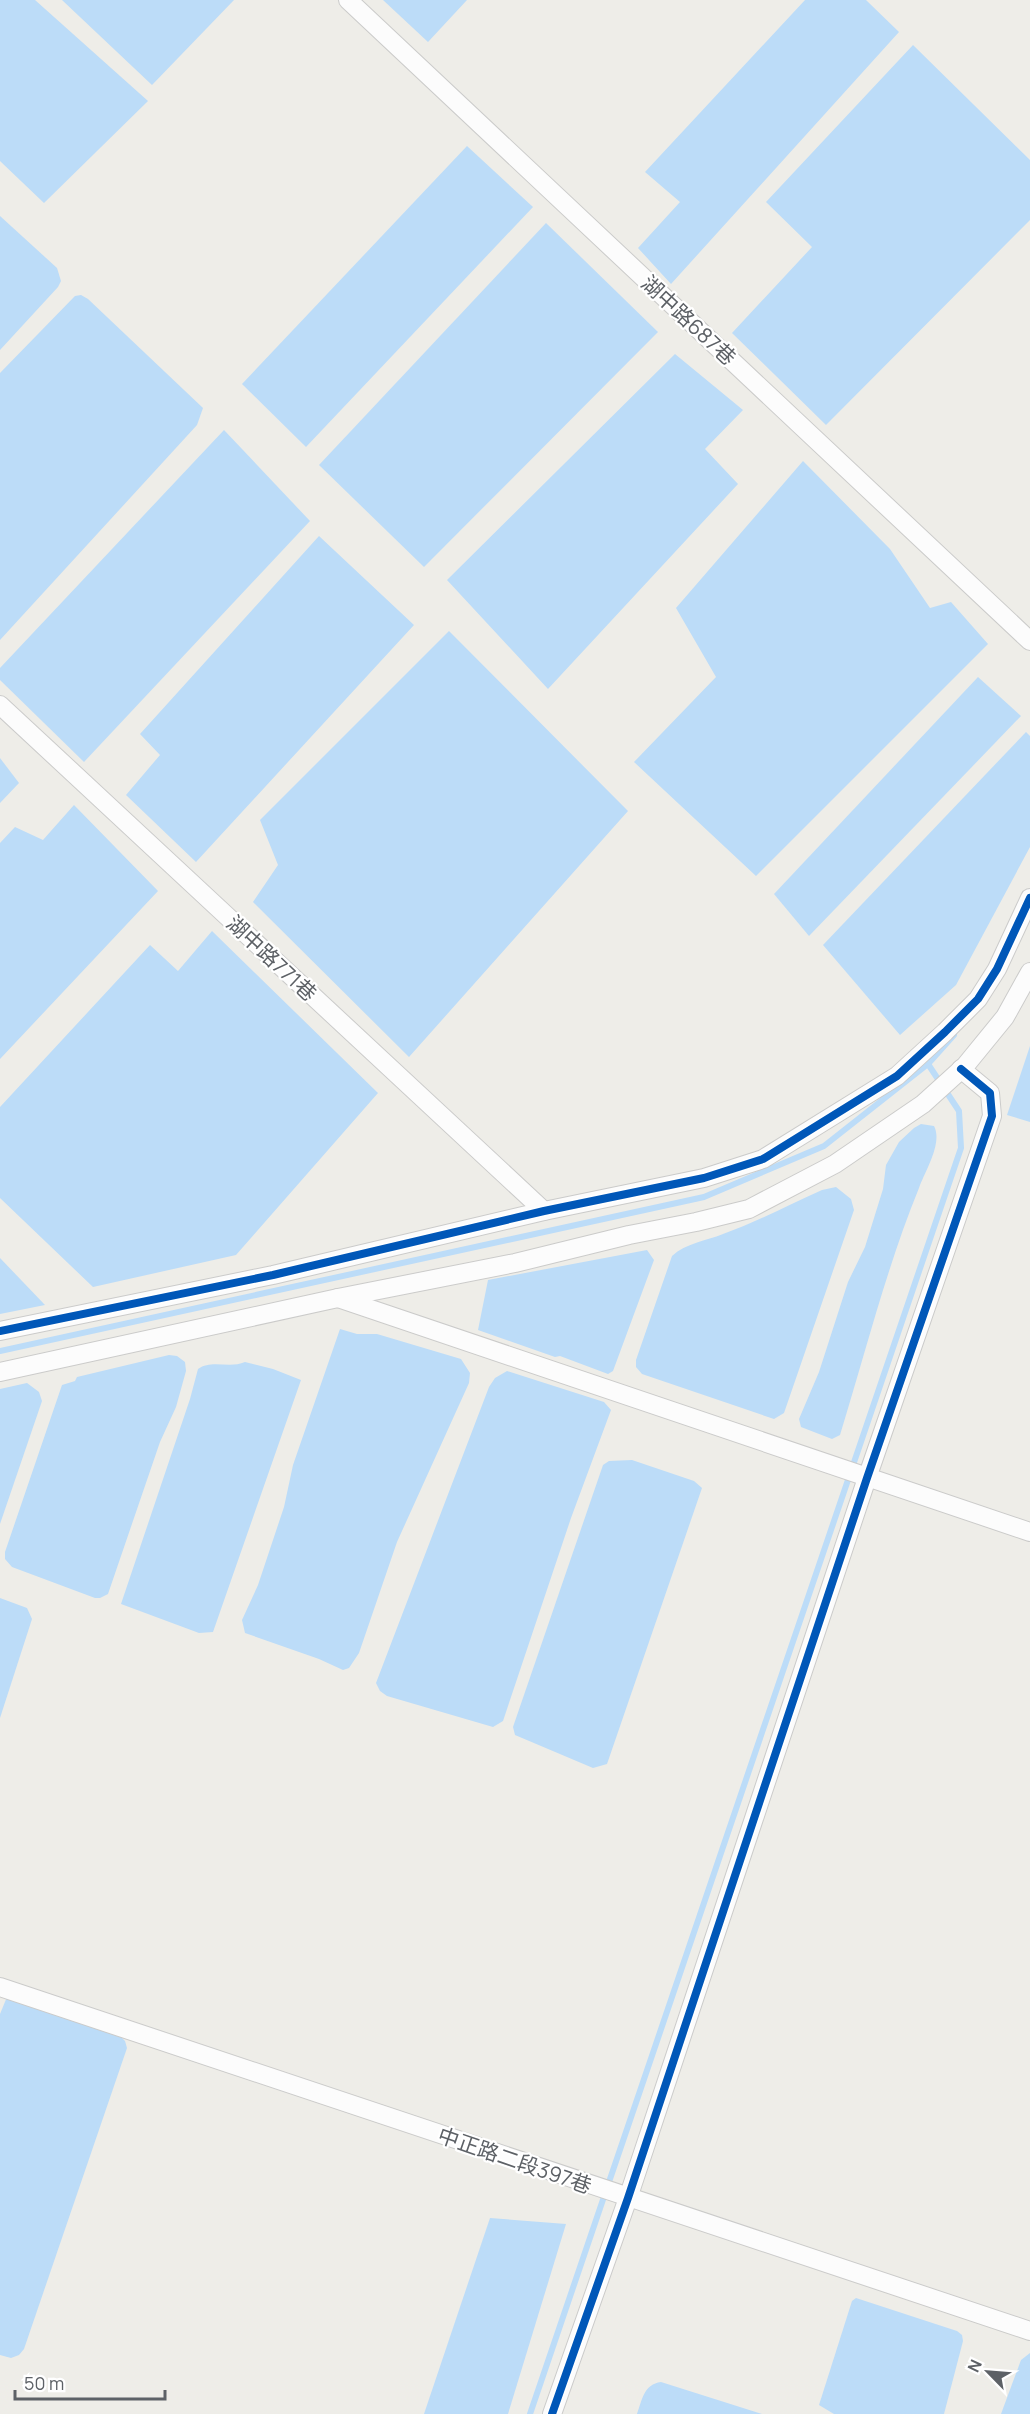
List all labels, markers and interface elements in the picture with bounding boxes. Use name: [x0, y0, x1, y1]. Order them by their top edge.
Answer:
street label: 湖中路687巷: [636, 269, 742, 371]
street label: 湖中路771巷: [221, 909, 323, 1007]
street label: 中正路二段397巷: [434, 2121, 596, 2199]
north arrow: [958, 2342, 1018, 2402]
text: N: [962, 2356, 987, 2376]
scale bar: [15, 2363, 165, 2401]
text: 50 m: [24, 2371, 64, 2395]

